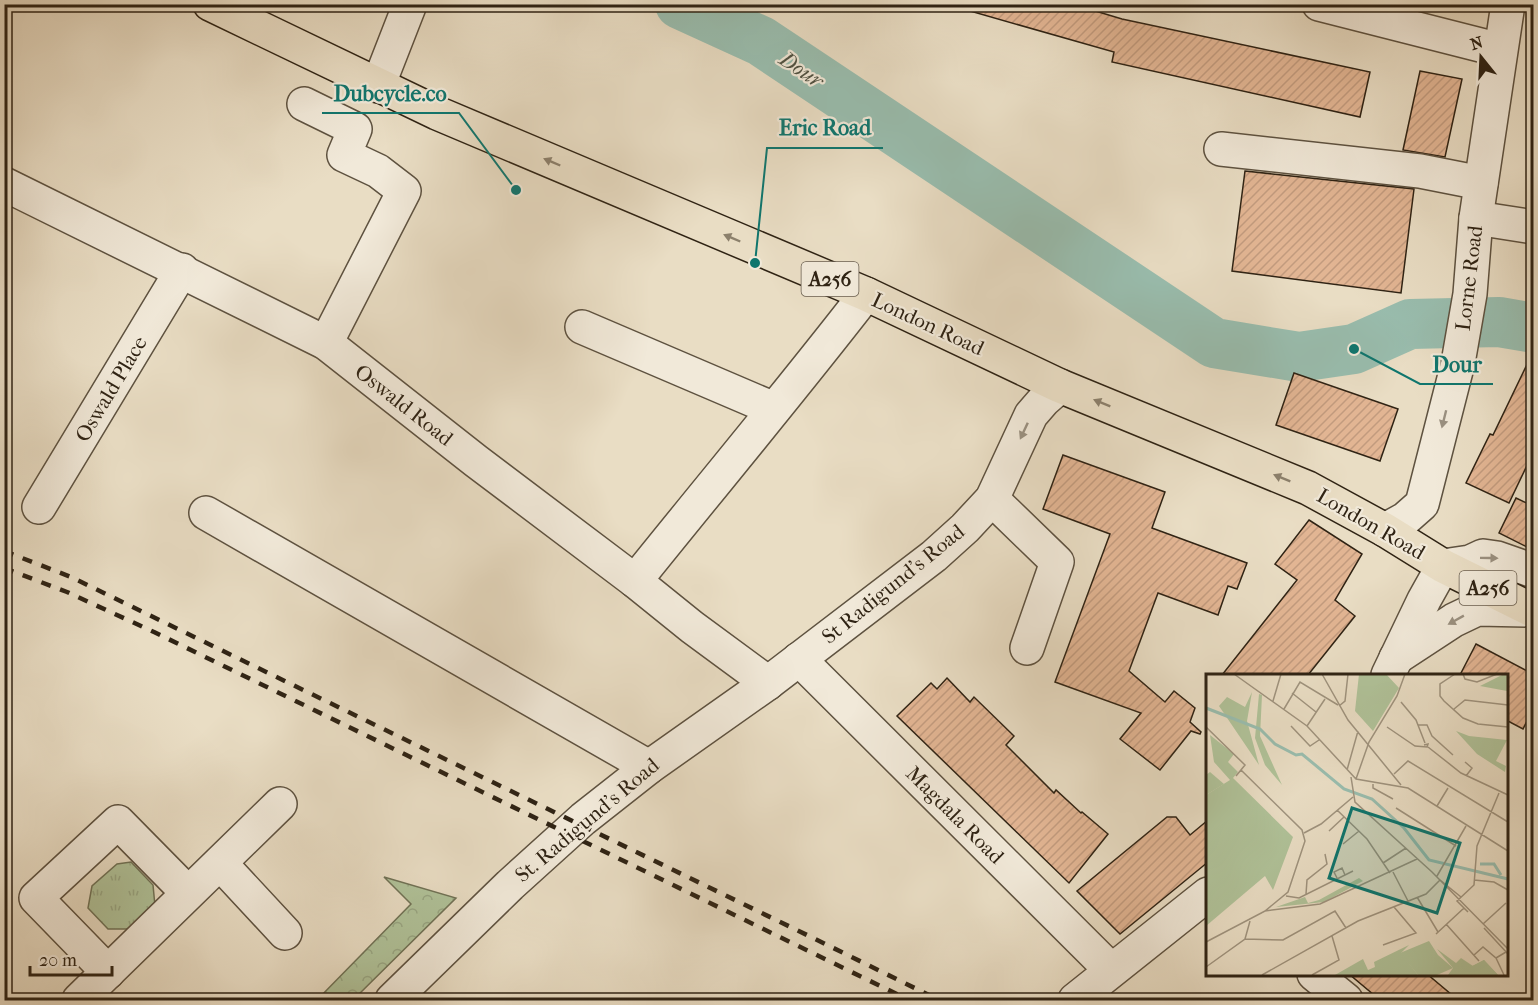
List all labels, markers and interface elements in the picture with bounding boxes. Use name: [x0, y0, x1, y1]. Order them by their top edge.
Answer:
north arrow: [1451, 27, 1511, 87]
text: N: [1468, 32, 1486, 54]
water label: Dour: [773, 45, 830, 95]
callout: Dubcycle.co: [322, 73, 459, 113]
text: Dubcycle.co: [333, 81, 447, 107]
callout: Eric Road: [767, 108, 883, 148]
text: Eric Road: [779, 115, 872, 141]
one-way arrow: [544, 157, 561, 166]
street label: Lorne Road: [1451, 223, 1487, 332]
one-way arrow: [723, 232, 741, 242]
road number: A256: [802, 262, 858, 296]
street label: London Road: [868, 288, 988, 361]
street label: Oswald Place: [70, 332, 152, 446]
callout: Dour: [1420, 344, 1493, 384]
text: Dour: [1432, 352, 1482, 378]
street label: Oswald Road: [350, 359, 458, 451]
one-way arrow: [1092, 398, 1110, 408]
one-way arrow: [1438, 410, 1448, 429]
one-way arrow: [1020, 422, 1029, 439]
one-way arrow: [1273, 473, 1290, 482]
street label: London Road: [1313, 483, 1430, 565]
street label: St Radigund's Road: [817, 519, 969, 649]
one-way arrow: [1480, 553, 1499, 563]
road number: A256: [1460, 571, 1516, 605]
one-way arrow: [1447, 615, 1464, 625]
inset map: [1206, 674, 1508, 975]
street label: St. Radigund's Road: [510, 753, 664, 887]
street label: Magdala Road: [901, 761, 1009, 869]
scale bar: [30, 939, 112, 977]
text: 20 m: [39, 950, 77, 971]

